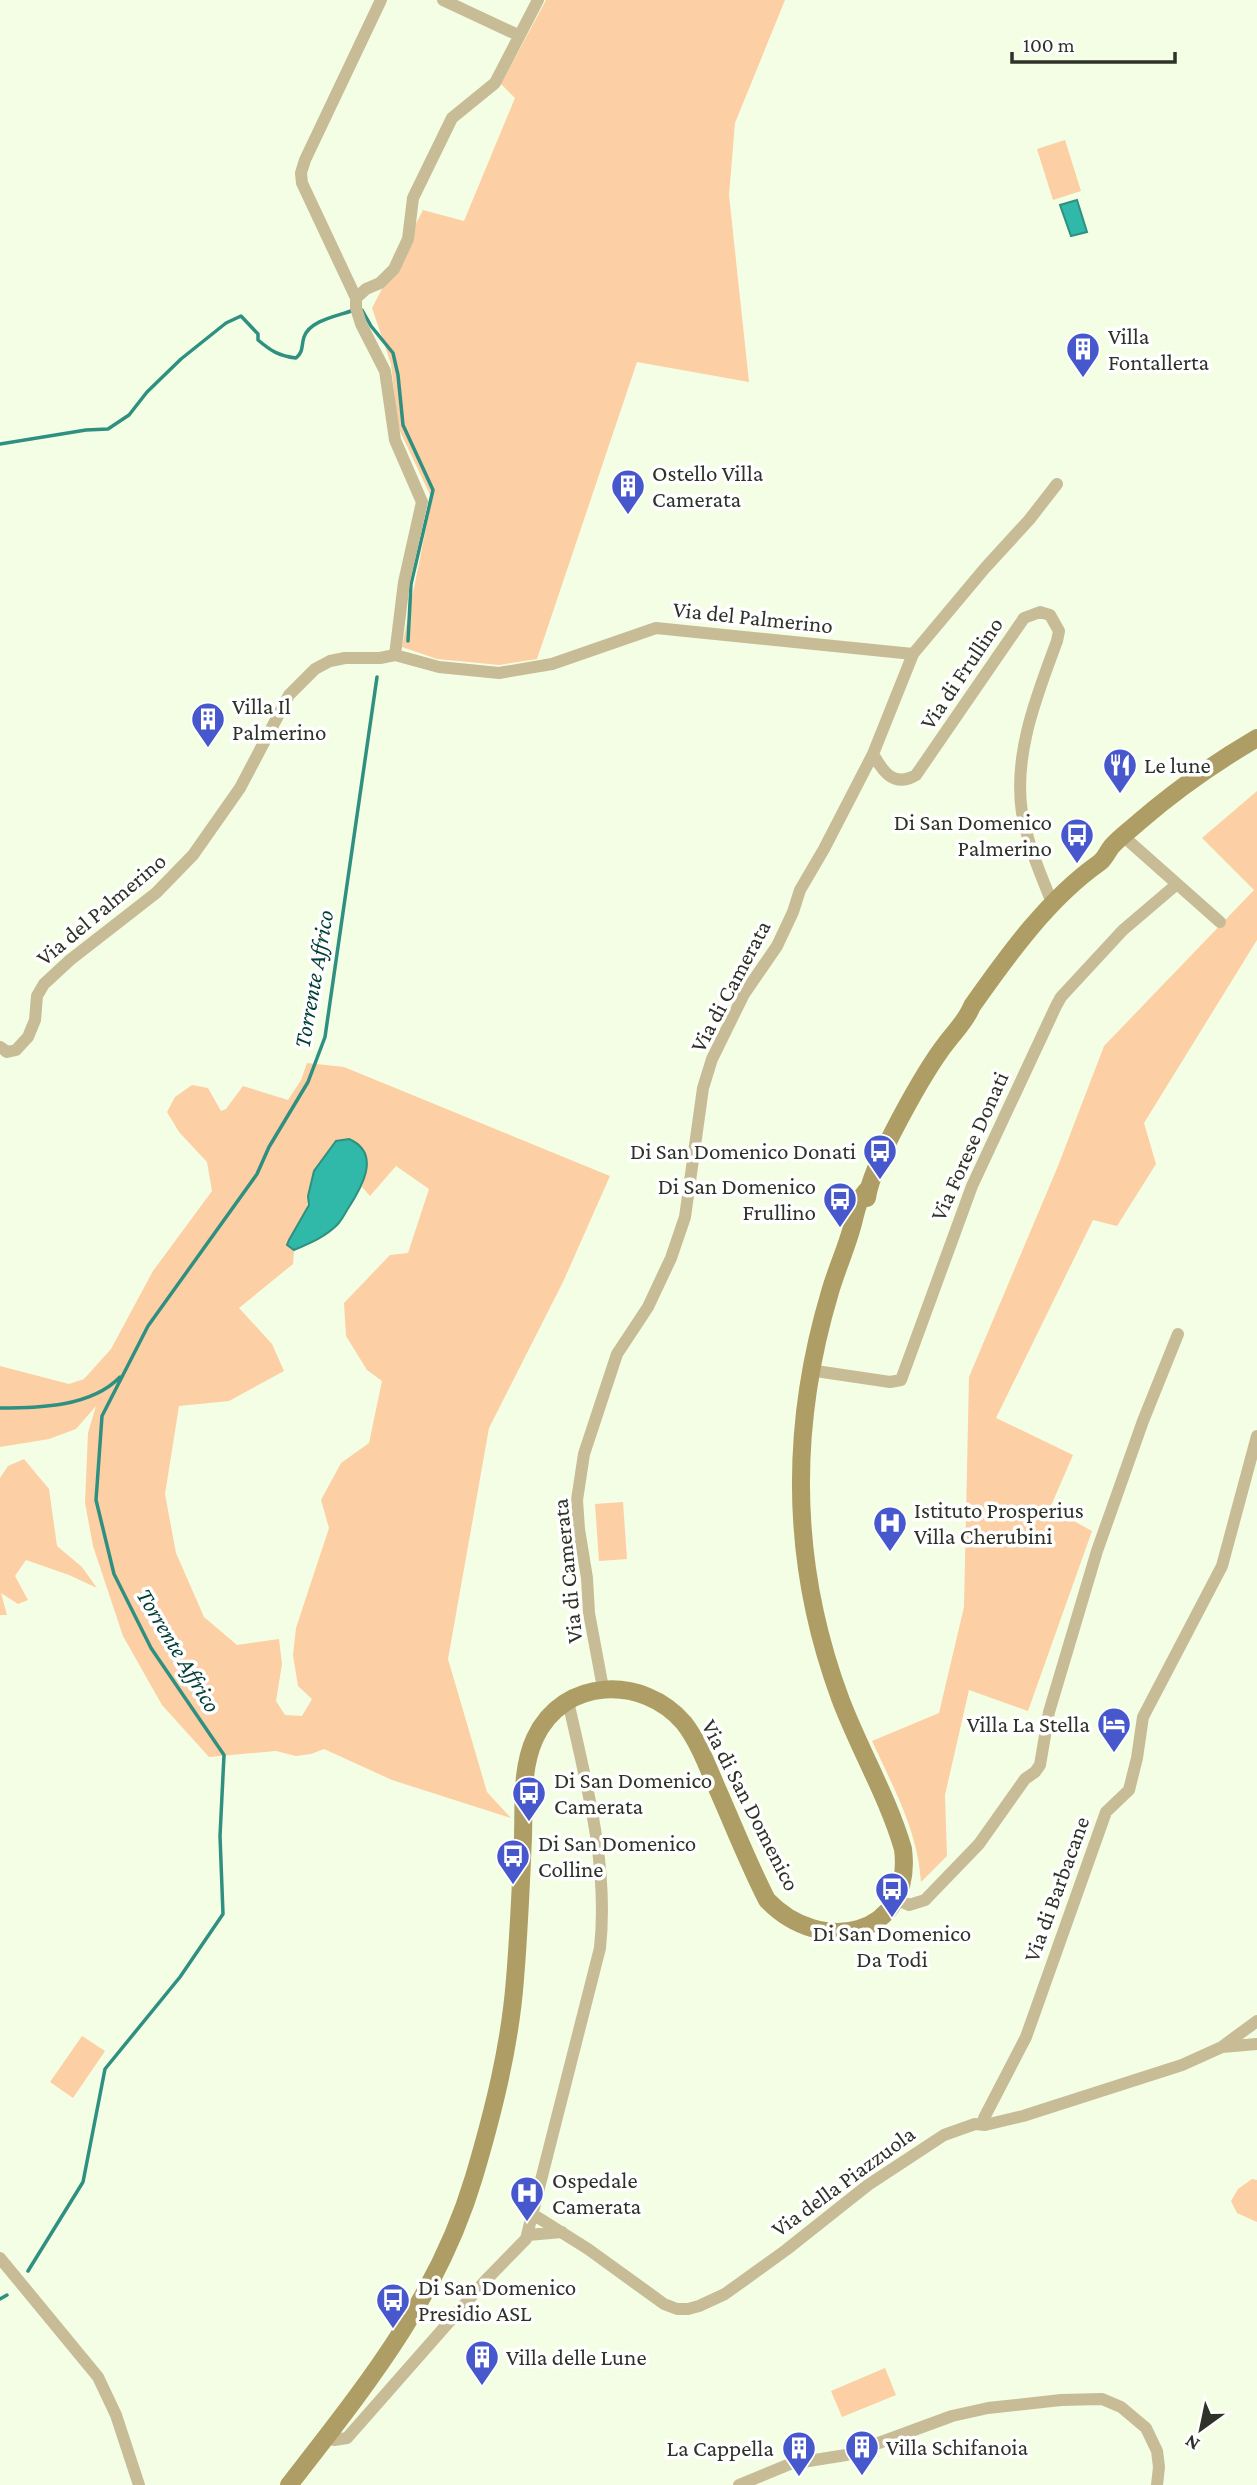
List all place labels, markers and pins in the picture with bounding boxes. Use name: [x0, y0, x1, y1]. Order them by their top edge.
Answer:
place label: Villa Fontallerta: [1108, 323, 1210, 375]
building icon: Villa Fontallerta: [1064, 330, 1102, 379]
place label: Ostello Villa Camerata: [652, 460, 764, 512]
building icon: Ostello Villa Camerata: [609, 467, 647, 516]
place label: Villa Il Palmerino: [232, 693, 326, 745]
building icon: Villa Il Palmerino: [189, 700, 227, 749]
restaurant icon: Le lune: [1101, 746, 1139, 795]
place label: Le lune: [1144, 752, 1211, 778]
place label: Di San Domenico Palmerino: [894, 809, 1052, 861]
bus stop icon: Di San Domenico Palmerino: [1058, 816, 1096, 865]
bus stop icon: Di San Domenico Donati: [861, 1132, 899, 1181]
place label: Di San Domenico Donati: [630, 1138, 856, 1164]
place label: Di San Domenico Frullino: [658, 1173, 816, 1225]
bus stop icon: Di San Domenico Frullino: [821, 1180, 859, 1229]
place label: Istituto Prosperius Villa Cherubini: [914, 1497, 1084, 1549]
hospital icon: Istituto Prosperius Villa Cherubini: [871, 1504, 909, 1553]
hotel icon: Villa La Stella: [1095, 1705, 1133, 1754]
place label: Villa La Stella: [967, 1711, 1090, 1737]
place label: Di San Domenico Camerata: [554, 1767, 712, 1819]
bus stop icon: Di San Domenico Camerata: [510, 1774, 548, 1823]
place label: Di San Domenico Colline: [538, 1830, 696, 1882]
bus stop icon: Di San Domenico Colline: [494, 1837, 532, 1886]
bus stop icon: Di San Domenico Da Todi: [873, 1870, 911, 1919]
place label: Di San Domenico Da Todi: [813, 1920, 971, 1972]
place label: Ospedale Camerata: [552, 2167, 642, 2219]
hospital icon: Ospedale Camerata: [508, 2174, 546, 2223]
place label: Di San Domenico Presidio ASL: [418, 2274, 576, 2326]
bus stop icon: Di San Domenico Presidio ASL: [374, 2281, 412, 2330]
building icon: Villa delle Lune: [463, 2338, 501, 2387]
place label: Villa delle Lune: [506, 2344, 647, 2370]
building icon: Villa Schifanoia: [843, 2428, 881, 2477]
building icon: La Cappella: [780, 2429, 818, 2478]
place label: Villa Schifanoia: [886, 2434, 1029, 2460]
place label: La Cappella: [667, 2435, 774, 2461]

